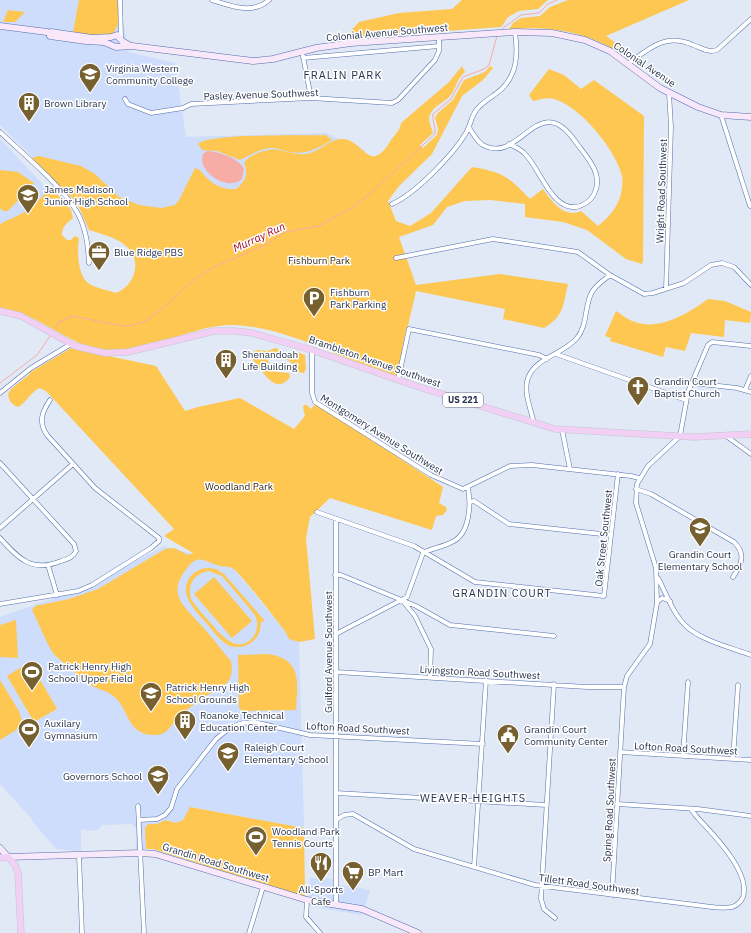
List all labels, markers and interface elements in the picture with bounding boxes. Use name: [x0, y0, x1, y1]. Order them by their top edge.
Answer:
street label: Colonial Avenue Southwest: [326, 21, 449, 44]
street label: Colonial Avenue: [611, 39, 679, 90]
school or university icon: Virginia Western Community College: [77, 61, 103, 94]
place label: Virginia Western Community College: [106, 62, 194, 87]
district label: FRALIN PARK: [304, 68, 382, 82]
street label: Pasley Avenue Southwest: [203, 86, 319, 103]
building icon: Brown Library: [16, 90, 42, 123]
place label: Brown Library: [44, 97, 106, 110]
street label: Wright Road Southwest: [653, 138, 670, 244]
school or university icon: James Madison Junior High School: [15, 182, 41, 215]
place label: James Madison Junior High School: [44, 183, 128, 208]
water label: Murray Run: [231, 219, 287, 255]
office icon: Blue Ridge PBS: [86, 239, 112, 272]
place label: Blue Ridge PBS: [114, 246, 183, 259]
park label: Fishburn Park: [288, 254, 351, 267]
parking icon: Fishburn Park Parking: [301, 285, 327, 318]
place label: Fishburn Park Parking: [330, 286, 387, 311]
street label: Brambleton Avenue Southwest: [307, 333, 443, 390]
building icon: Shenandoah Life Building: [213, 347, 239, 380]
place label: Shenandoah Life Building: [242, 348, 298, 373]
church icon: Grandin Court Baptist Church: [625, 374, 651, 407]
place label: Grandin Court Baptist Church: [654, 375, 720, 400]
street label: Montgomery Avenue Southwest: [318, 391, 446, 478]
road number: US 221: [443, 393, 483, 407]
park label: Woodland Park: [205, 480, 274, 493]
street label: Oak Street Southwest: [592, 488, 615, 587]
school or university icon: Grandin Court Elementary School: [687, 515, 713, 548]
place label: Grandin Court Elementary School: [658, 548, 742, 573]
district label: GRANDIN COURT: [452, 586, 552, 600]
street label: Guilford Avenue Southwest: [322, 591, 335, 713]
sports icon: Patrick Henry High School Upper Field: [19, 659, 45, 692]
place label: Patrick Henry High School Upper Field: [48, 660, 133, 685]
street label: Livingston Road Southwest: [419, 663, 541, 682]
school or university icon: Patrick Henry High School Grounds: [138, 680, 164, 713]
place label: Patrick Henry High School Grounds: [166, 681, 250, 706]
building icon: Roanoke Technical Education Center: [172, 708, 198, 741]
place label: Roanoke Technical Education Center: [200, 709, 284, 734]
sports icon: Auxilary Gymnasium: [16, 716, 42, 749]
place label: Auxilary Gymnasium: [44, 717, 97, 742]
street label: Lofton Road Southwest: [306, 719, 411, 738]
public building icon: Grandin Court Community Center: [495, 722, 521, 755]
place label: Grandin Court Community Center: [524, 723, 608, 748]
street label: Lofton Road Southwest: [634, 739, 739, 758]
school or university icon: Raleigh Court Elementary School: [215, 740, 241, 773]
place label: Raleigh Court Elementary School: [244, 741, 329, 766]
street label: Spring Road Southwest: [600, 757, 619, 862]
school or university icon: Governors School: [145, 763, 171, 796]
place label: Governors School: [63, 770, 142, 783]
district label: WEAVER HEIGHTS: [420, 791, 526, 805]
sports icon: Woodland Park Tennis Courts: [243, 824, 269, 857]
place label: Woodland Park Tennis Courts: [272, 825, 341, 850]
street label: Grandin Road Southwest: [161, 840, 271, 885]
restaurant icon: All-Sports Cafe: [308, 850, 334, 883]
supermarket icon: BP Mart: [340, 859, 366, 892]
place label: BP Mart: [368, 866, 404, 879]
street label: Tillett Road Southwest: [538, 871, 641, 898]
place label: All-Sports Cafe: [299, 883, 344, 908]

